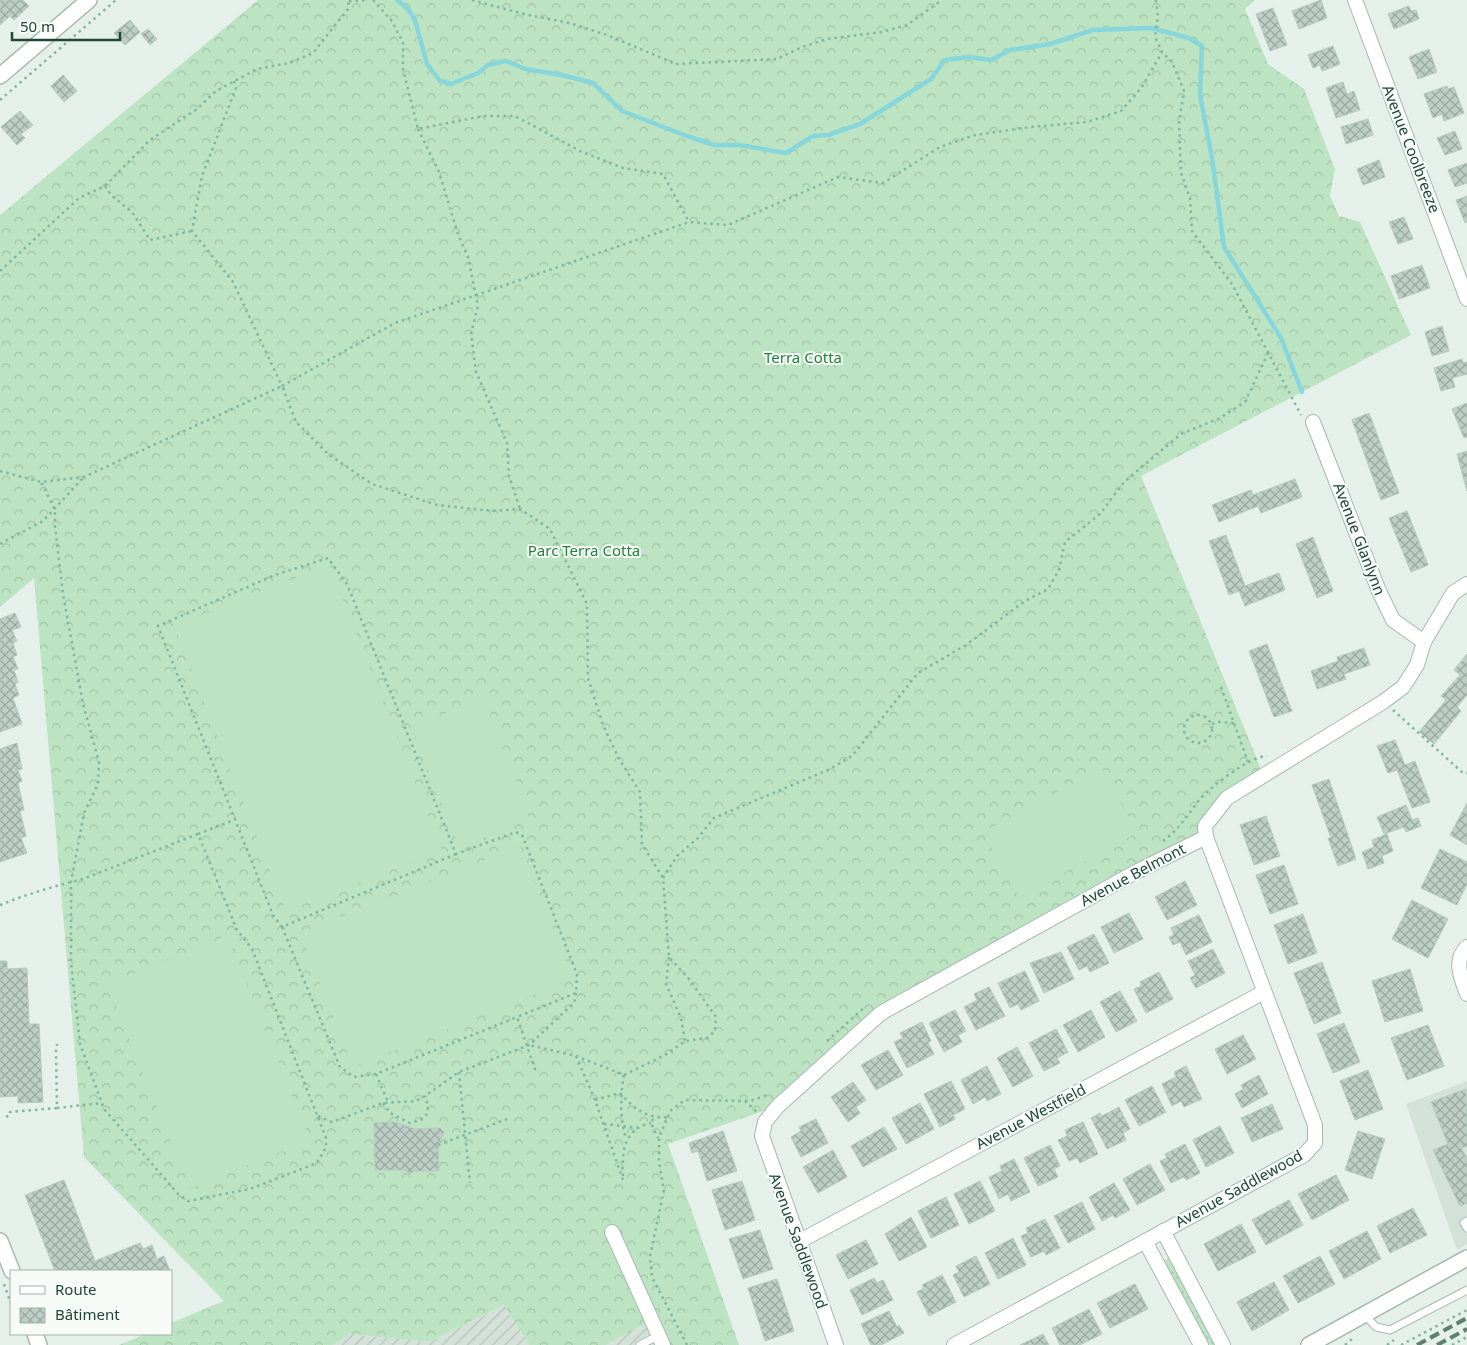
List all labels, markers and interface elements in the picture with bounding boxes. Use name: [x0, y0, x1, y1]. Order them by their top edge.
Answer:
scale bar: [12, 10, 120, 42]
text: 50 m: [20, 16, 55, 36]
street label: Avenue Coolbreeze: [1378, 82, 1446, 215]
park label: Terra Cotta: [764, 347, 842, 367]
street label: Avenue Glanlynn: [1329, 479, 1391, 598]
park label: Parc Terra Cotta: [528, 540, 640, 560]
street label: Avenue Belmont: [1076, 838, 1189, 910]
street label: Avenue Westfield: [972, 1079, 1089, 1154]
street label: Avenue Saddlewood: [1171, 1145, 1306, 1232]
street label: Avenue Saddlewood: [765, 1170, 833, 1311]
legend: [10, 1270, 172, 1335]
text: Route: [55, 1279, 97, 1299]
text: Bâtiment: [55, 1304, 120, 1324]

